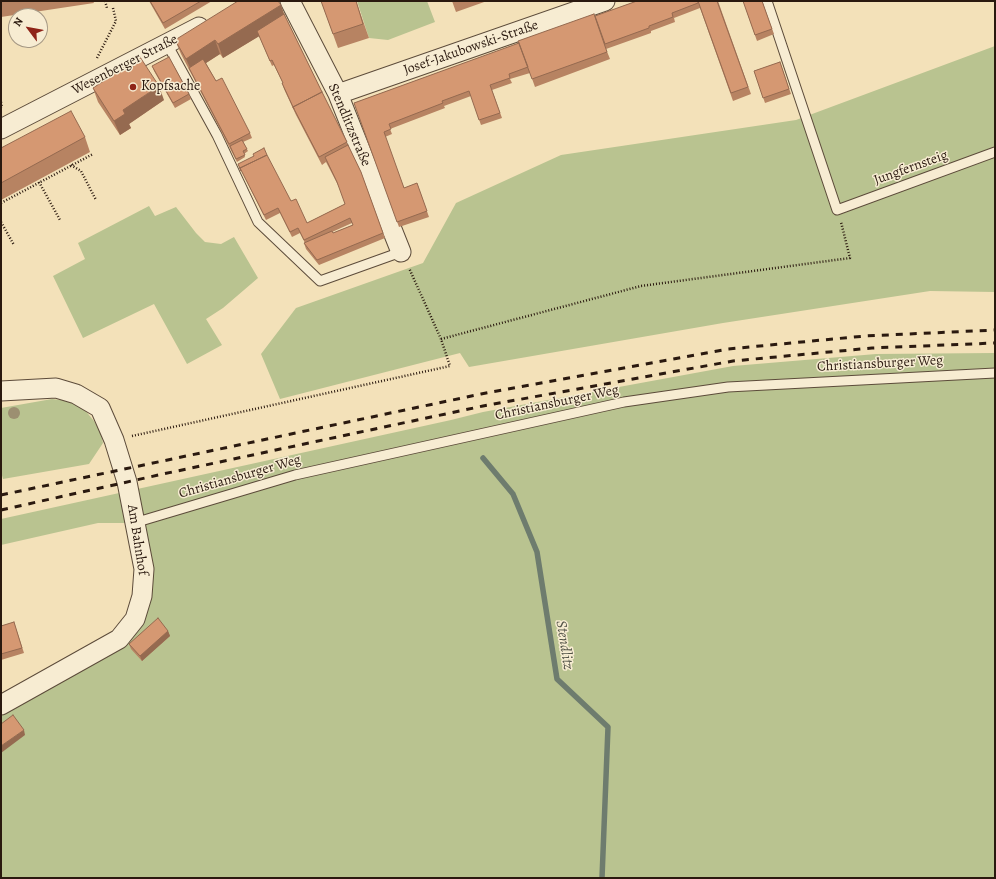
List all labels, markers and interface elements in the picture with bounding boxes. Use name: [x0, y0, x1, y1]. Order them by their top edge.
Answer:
north arrow: [8, 8, 48, 48]
text: N: [10, 15, 27, 29]
street label: Josef-Jakubowski-Straße: [401, 17, 541, 79]
street label: Wesenberger Straße: [69, 31, 181, 99]
place label: Kopfsache: [141, 79, 200, 95]
street label: Stendlitzstraße: [324, 81, 374, 169]
marker: Kopfsache: [128, 82, 138, 92]
street label: Jungfernsteig: [872, 147, 950, 189]
street label: Christiansburger Weg: [817, 352, 943, 376]
street label: Christiansburger Weg: [494, 382, 620, 424]
street label: Christiansburger Weg: [177, 452, 303, 502]
street label: Am Bahnhof: [123, 503, 151, 577]
water label: Stendlitz: [551, 619, 577, 671]

